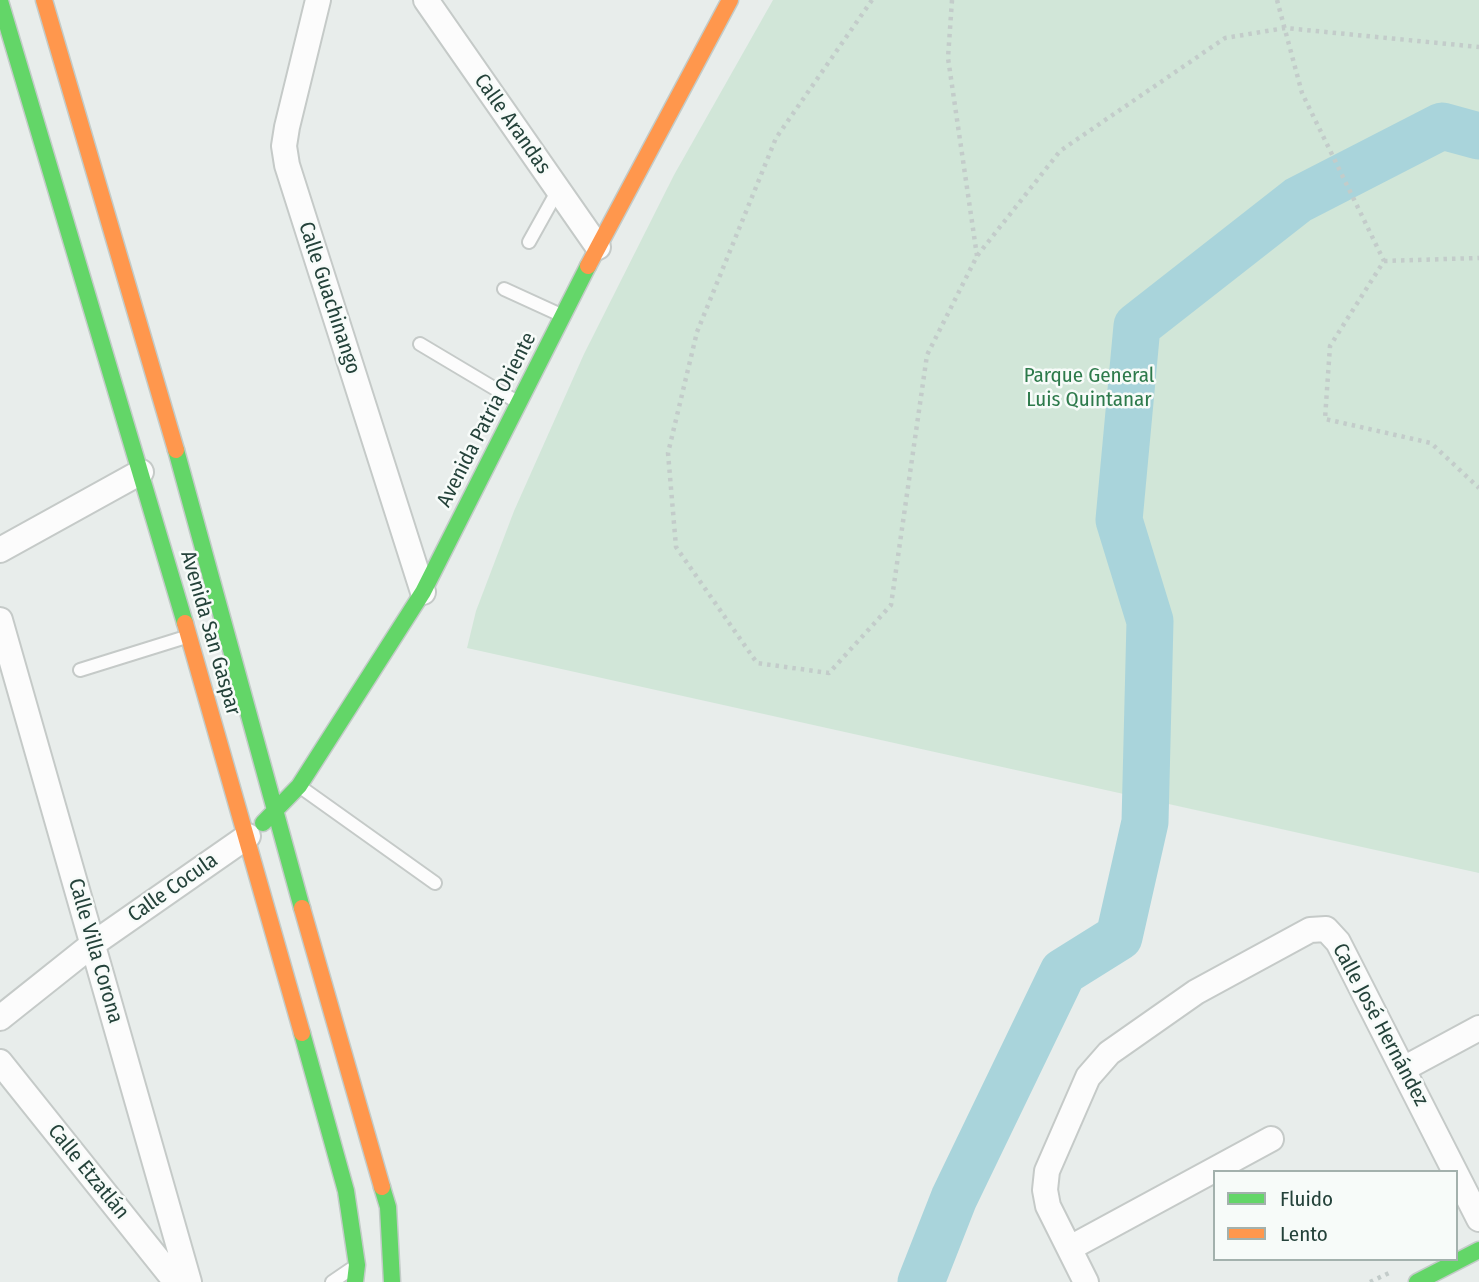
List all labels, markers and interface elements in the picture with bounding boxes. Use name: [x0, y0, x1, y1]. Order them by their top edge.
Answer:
street label: Calle Arandas: [468, 69, 556, 179]
street label: Calle Guachinango: [293, 219, 365, 377]
street label: Avenida Patria Oriente: [432, 328, 542, 512]
park label: Parque General Luis Quintanar: [1024, 363, 1154, 413]
street label: Avenida San Gaspar: [174, 548, 246, 718]
street label: Calle Cocula: [123, 848, 223, 928]
street label: Calle Villa Corona: [62, 876, 128, 1026]
street label: Calle José Hernández: [1327, 939, 1433, 1111]
street label: Calle Etzatlán: [42, 1119, 134, 1225]
legend: [1213, 1170, 1458, 1261]
text: Fluido: [1280, 1186, 1333, 1212]
text: Lento: [1280, 1221, 1328, 1247]

